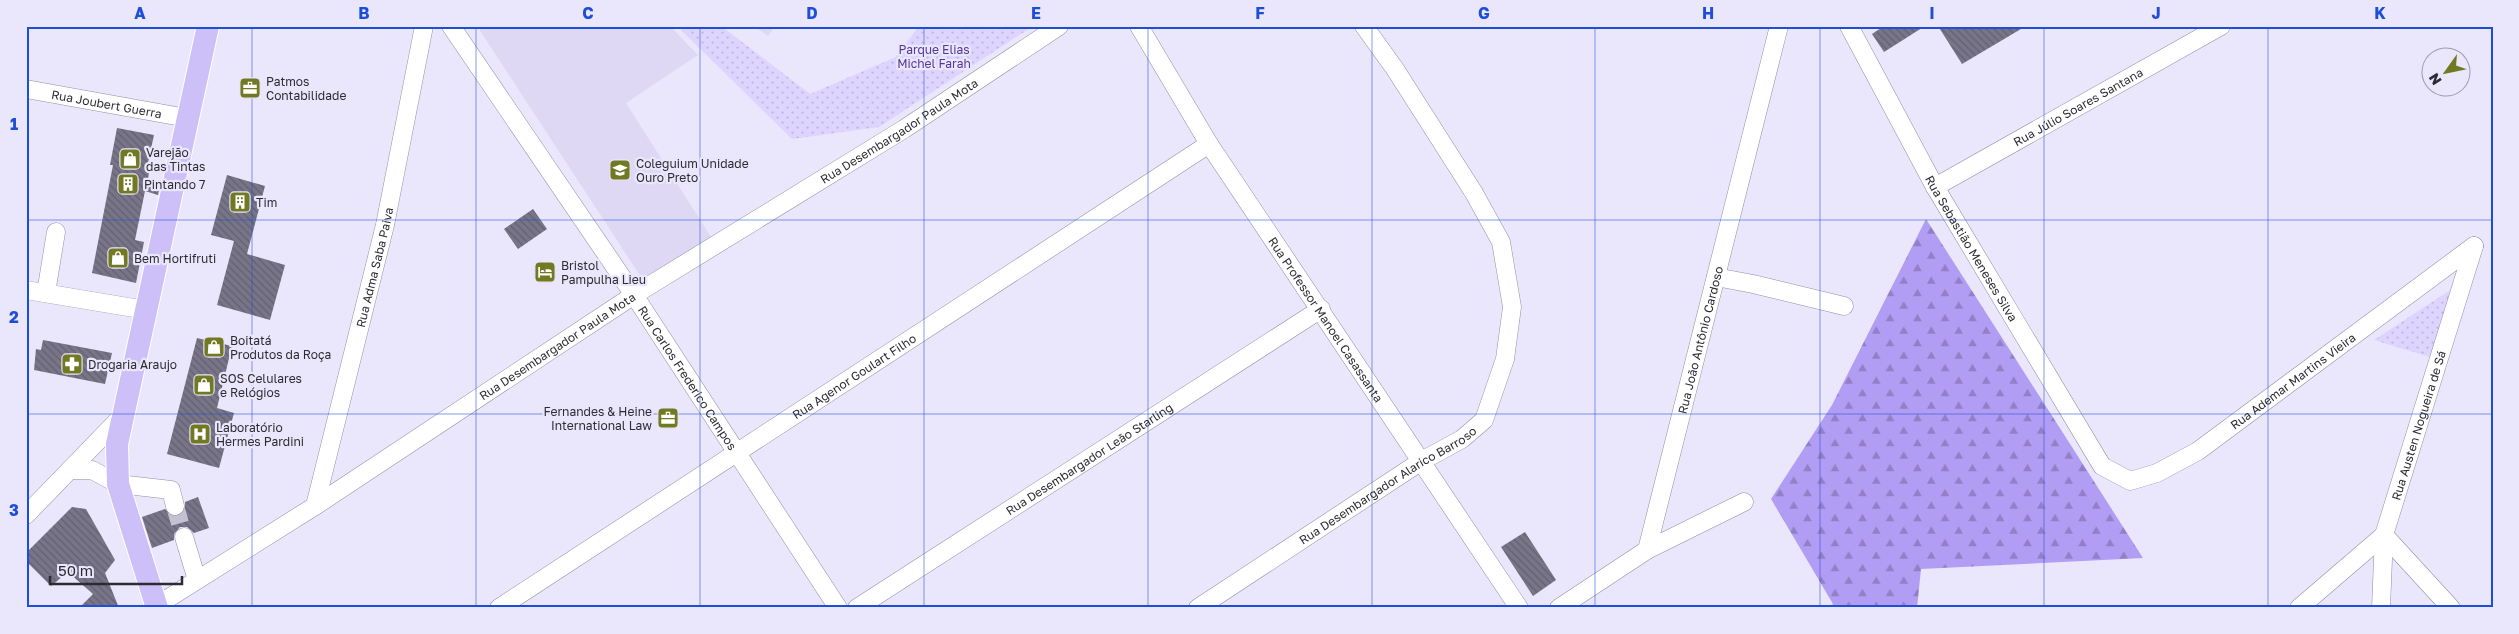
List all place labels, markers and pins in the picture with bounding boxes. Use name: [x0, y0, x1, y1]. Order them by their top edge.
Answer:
place label: Patmos Contabilidade: [266, 74, 346, 103]
office icon: Patmos Contabilidade: [238, 76, 262, 100]
place label: Varejão das Tintas: [146, 145, 205, 174]
shop icon: Varejão das Tintas: [118, 147, 142, 171]
place label: Coleguium Unidade Ouro Preto: [636, 156, 749, 185]
school or university icon: Coleguium Unidade Ouro Preto: [608, 158, 632, 182]
building icon: Pintando 7: [116, 172, 140, 196]
place label: Pintando 7: [144, 177, 205, 192]
building icon: Tim: [228, 190, 252, 214]
place label: Tim: [256, 195, 277, 210]
shop icon: Bem Hortifruti: [106, 246, 130, 270]
place label: Bem Hortifruti: [134, 251, 216, 266]
place label: Bristol Pampulha Lieu: [561, 258, 646, 287]
hotel icon: Bristol Pampulha Lieu: [533, 260, 557, 284]
place label: Boitatá Produtos da Roça: [230, 333, 331, 362]
shop icon: Boitatá Produtos da Roça: [202, 335, 226, 359]
pharmacy icon: Drogaria Araujo: [60, 352, 84, 376]
place label: Drogaria Araujo: [88, 357, 177, 372]
place label: SOS Celulares e Relógios: [220, 371, 302, 400]
shop icon: SOS Celulares e Relógios: [192, 373, 216, 397]
place label: Fernandes & Heine International Law: [543, 404, 652, 433]
office icon: Fernandes & Heine International Law: [656, 406, 680, 430]
place label: Laboratório Hermes Pardini: [216, 420, 304, 449]
hospital icon: Laboratório Hermes Pardini: [188, 422, 212, 446]

